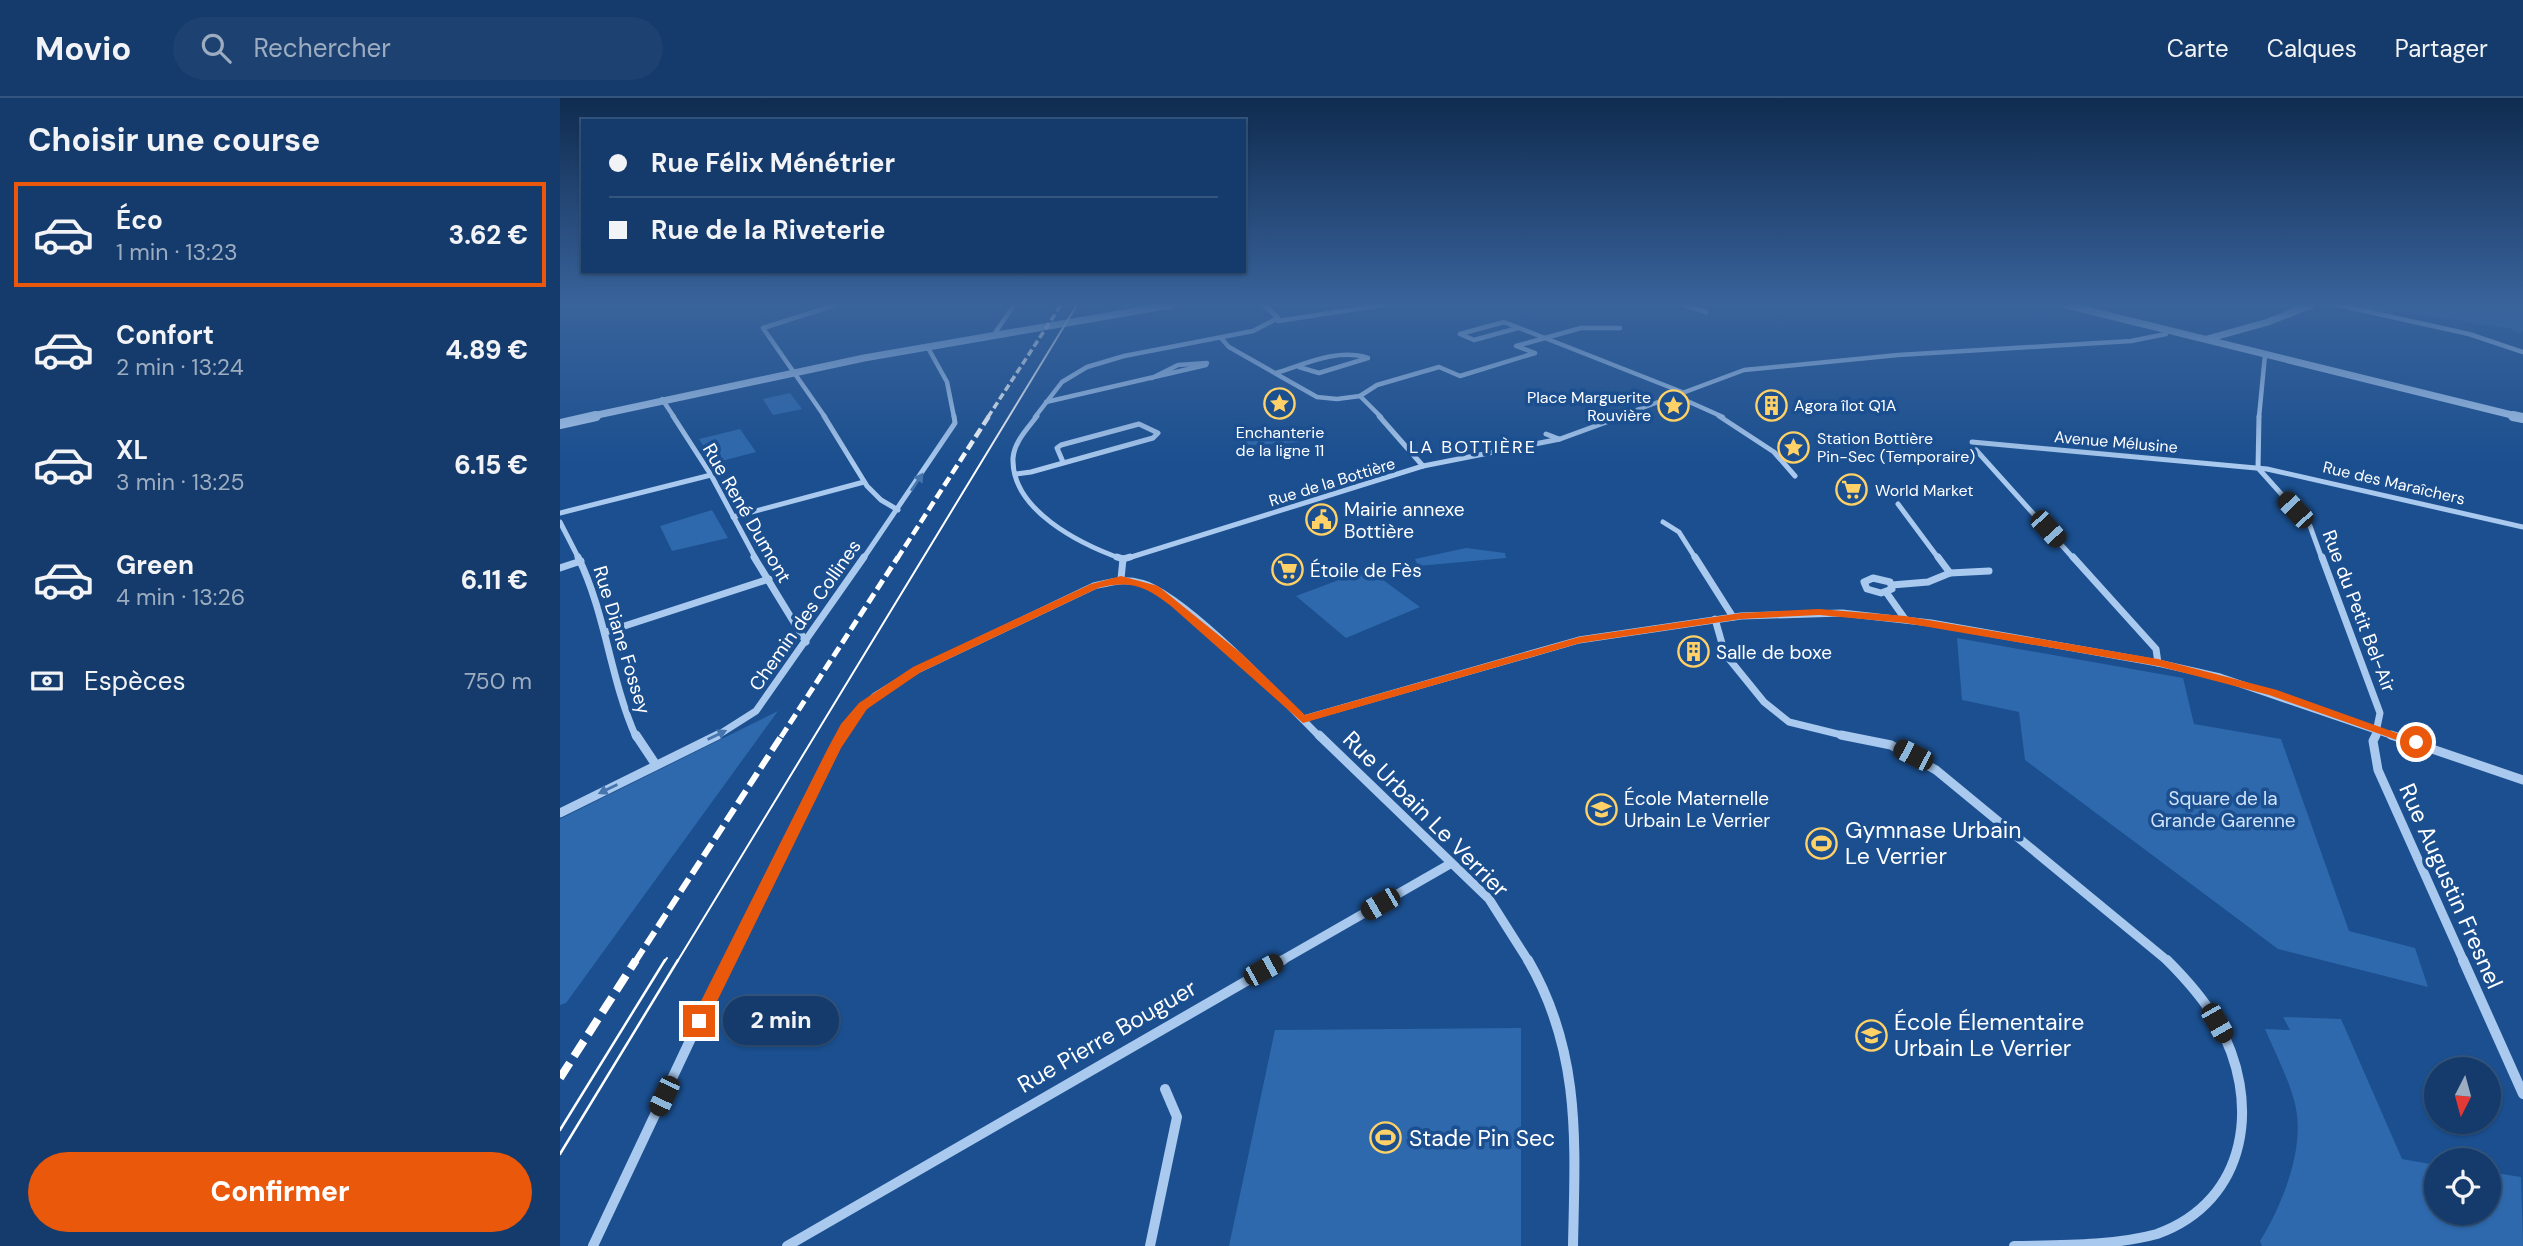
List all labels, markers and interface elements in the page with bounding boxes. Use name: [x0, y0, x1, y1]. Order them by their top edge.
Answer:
search box: [173, 17, 663, 80]
text: Movio: [35, 27, 131, 70]
icon: search: [197, 29, 235, 67]
text: Rechercher: [253, 31, 391, 65]
text: Carte: [2167, 33, 2229, 64]
text: Calques: [2267, 33, 2357, 64]
text: Partager: [2395, 33, 2488, 64]
text: Choisir une course: [28, 119, 320, 161]
text: Rue Félix Ménétrier: [651, 146, 895, 180]
icon: car: [32, 203, 95, 266]
text: Éco: [116, 203, 163, 237]
text: Rue de la Riveterie: [651, 213, 885, 247]
text: 3.62 €: [448, 218, 528, 252]
text: 1 min · 13:23: [116, 237, 238, 267]
icon: car: [32, 318, 95, 381]
text: Confort: [116, 318, 214, 352]
text: 4.89 €: [445, 333, 528, 367]
text: 2 min · 13:24: [116, 352, 244, 382]
place icon: Enchanterie de la ligne 11: [1263, 386, 1297, 420]
place label: Place Marguerite Rouvière: [1527, 387, 1651, 426]
building icon: Agora îlot Q1A: [1754, 388, 1788, 422]
place icon: Place Marguerite Rouvière: [1657, 389, 1691, 423]
place label: Agora îlot Q1A: [1794, 395, 1897, 416]
place label: Enchanterie de la ligne 11: [1236, 422, 1324, 461]
street label: Avenue Mélusine: [2053, 426, 2179, 458]
place label: Station Bottière Pin-Sec (Temporaire): [1817, 428, 1975, 467]
place icon: Station Bottière Pin-Sec (Temporaire): [1777, 430, 1811, 464]
icon: car: [32, 433, 95, 496]
text: XL: [116, 433, 148, 467]
district label: LA BOTTIÈRE: [1409, 435, 1537, 459]
street label: Rue René Dumont: [697, 439, 797, 587]
text: 6.15 €: [454, 448, 528, 482]
street label: Rue de la Bottière: [1266, 453, 1398, 511]
street label: Rue des Maraîchers: [2321, 456, 2467, 510]
text: 3 min · 13:25: [116, 467, 244, 497]
one-way arrow: [910, 473, 923, 492]
supermarket icon: World Market: [1835, 473, 1869, 507]
place label: World Market: [1875, 480, 1974, 501]
car: [2273, 487, 2318, 533]
place label: Mairie annexe Bottière: [1344, 497, 1465, 544]
public building icon: Mairie annexe Bottière: [1304, 503, 1338, 537]
car: [2027, 506, 2070, 552]
street label: Rue du Petit Bel-Air: [2317, 526, 2401, 696]
street label: Chemin des Collines: [743, 534, 867, 696]
icon: car: [32, 548, 95, 611]
text: Green: [116, 548, 194, 582]
supermarket icon: Étoile de Fès: [1270, 553, 1304, 587]
place label: Étoile de Fès: [1310, 558, 1422, 583]
text: 6.11 €: [461, 563, 528, 597]
street label: Rue Diane Fossey: [588, 563, 657, 718]
text: 4 min · 13:26: [116, 582, 245, 612]
building icon: Salle de boxe: [1676, 635, 1710, 669]
place label: Salle de boxe: [1716, 640, 1832, 665]
icon: cash: [28, 662, 66, 700]
text: Espèces: [84, 664, 185, 698]
text: 750 m: [464, 666, 532, 696]
street label: Rue Urbain Le Verrier: [1336, 724, 1516, 904]
route start: [2400, 726, 2432, 758]
one-way arrow: [707, 730, 727, 741]
car: [1890, 736, 1937, 774]
street label: Rue Augustin Fresnel: [2392, 779, 2510, 993]
one-way arrow: [598, 783, 618, 794]
place label: École Maternelle Urbain Le Verrier: [1624, 786, 1770, 833]
park label: Square de la Grande Garenne: [2150, 786, 2296, 833]
school or university icon: École Maternelle Urbain Le Verrier: [1584, 792, 1618, 826]
place label: Gymnase Urbain Le Verrier: [1845, 815, 2021, 871]
sports icon: Gymnase Urbain Le Verrier: [1805, 826, 1839, 860]
car: [1357, 884, 1404, 924]
car: [1240, 951, 1287, 989]
street label: Rue Pierre Bouguer: [1012, 973, 1202, 1099]
callout: 2 min: [724, 996, 839, 1046]
car: [2198, 1000, 2237, 1046]
route end: [683, 1005, 715, 1037]
text: 2 min: [750, 1005, 812, 1035]
place label: École Élementaire Urbain Le Verrier: [1894, 1007, 2084, 1063]
school or university icon: École Élementaire Urbain Le Verrier: [1854, 1018, 1888, 1052]
north arrow: [2424, 1057, 2501, 1134]
map controls: [2424, 1057, 2501, 1225]
car: [646, 1073, 683, 1119]
sports icon: Stade Pin Sec: [1369, 1121, 1403, 1155]
place label: Stade Pin Sec: [1409, 1123, 1555, 1153]
button: locate: [2424, 1148, 2501, 1225]
button: Confirmer: [28, 1152, 532, 1232]

